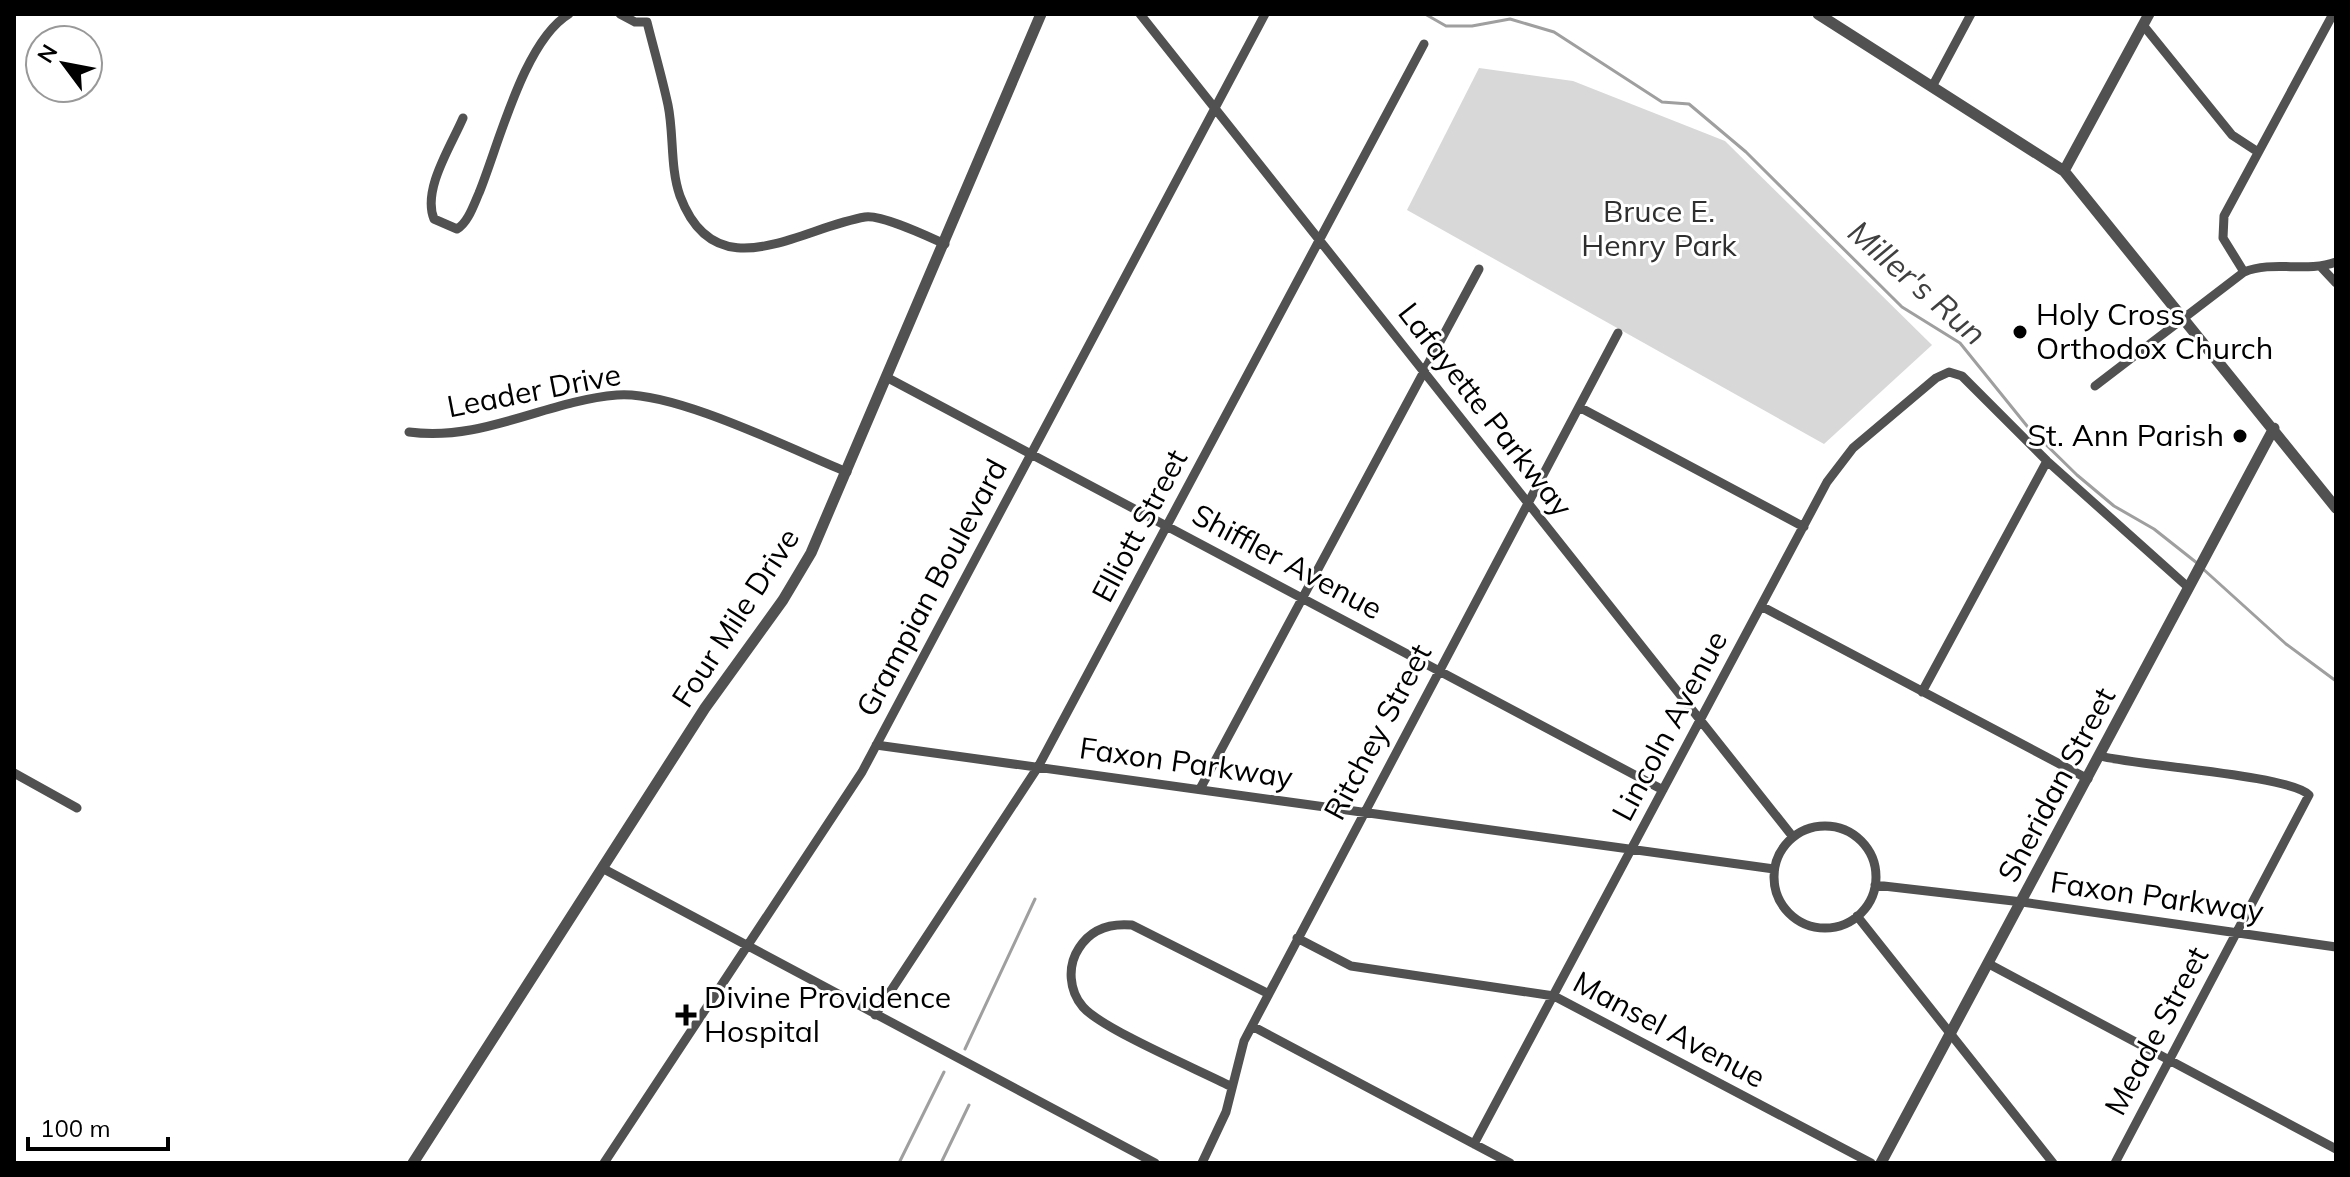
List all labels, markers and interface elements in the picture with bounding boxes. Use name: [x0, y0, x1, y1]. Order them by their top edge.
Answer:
north arrow: [24, 24, 104, 104]
text: N: [31, 39, 63, 68]
park label: Bruce E. Henry Park: [1581, 192, 1737, 264]
water label: Miller's Run: [1840, 211, 1995, 353]
street label: Lafayette Parkway: [1390, 295, 1581, 524]
place label: Holy Cross Orthodox Church: [2036, 295, 2273, 367]
marker: Holy Cross Orthodox Church: [2011, 323, 2029, 341]
street label: Leader Drive: [444, 355, 624, 425]
place label: St. Ann Parish: [2027, 416, 2224, 454]
marker: St. Ann Parish: [2231, 427, 2249, 445]
street label: Elliott Street: [1083, 443, 1195, 608]
street label: Grampian Boulevard: [847, 452, 1015, 723]
street label: Shiffler Avenue: [1186, 495, 1389, 627]
street label: Four Mile Drive: [663, 521, 807, 714]
street label: Lincoln Avenue: [1603, 624, 1735, 827]
street label: Ritchey Street: [1315, 637, 1439, 826]
street label: Sheridan Street: [1989, 681, 2123, 888]
street label: Faxon Parkway: [1077, 728, 1295, 796]
street label: Faxon Parkway: [2048, 862, 2266, 930]
street label: Meade Street: [2096, 940, 2216, 1121]
street label: Mansel Avenue: [1567, 963, 1772, 1096]
place label: Divine Providence Hospital: [704, 978, 951, 1050]
marker: Divine Providence Hospital: [675, 1004, 697, 1026]
scale bar: [28, 1101, 168, 1151]
text: 100 m: [40, 1113, 111, 1143]

